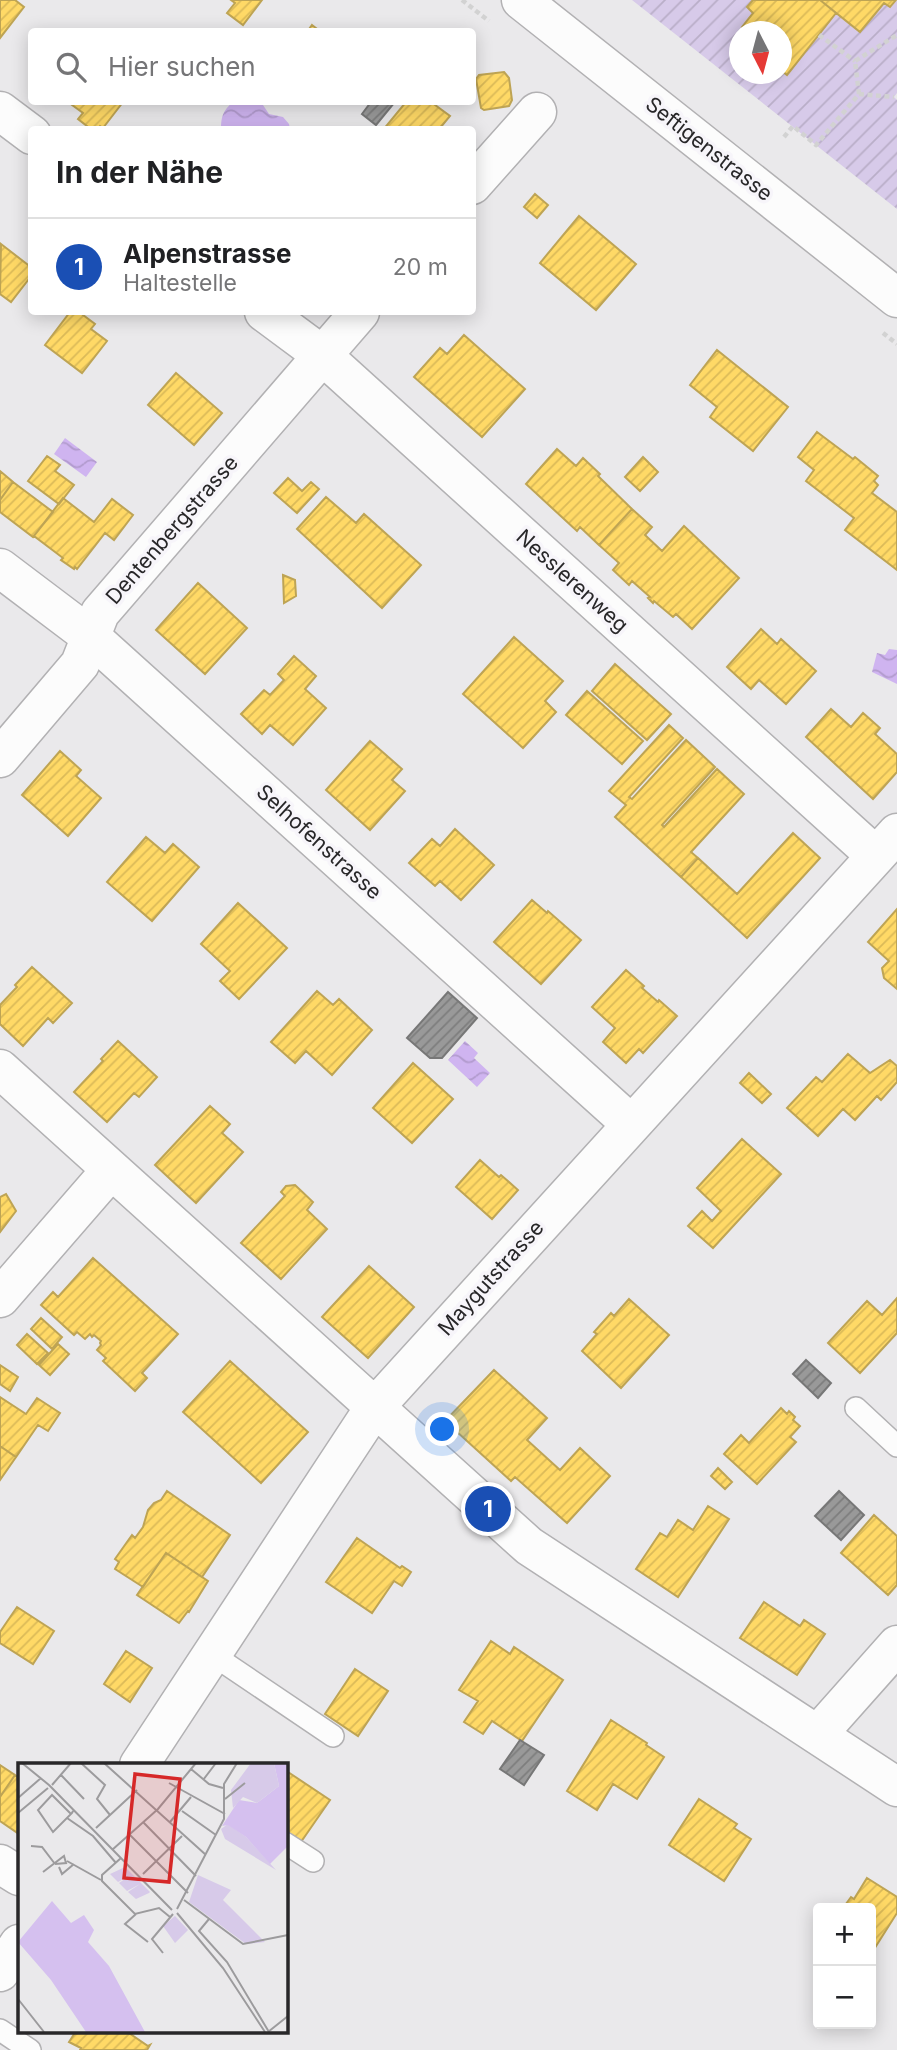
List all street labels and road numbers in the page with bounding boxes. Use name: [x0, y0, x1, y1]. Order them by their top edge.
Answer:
street label: Seftigenstrasse: [641, 91, 778, 206]
street label: Dentenbergstrasse: [100, 450, 243, 609]
street label: Nesslerenweg: [511, 524, 633, 637]
street label: Selhofenstrasse: [252, 779, 387, 904]
street label: Maygutstrasse: [433, 1215, 549, 1340]

